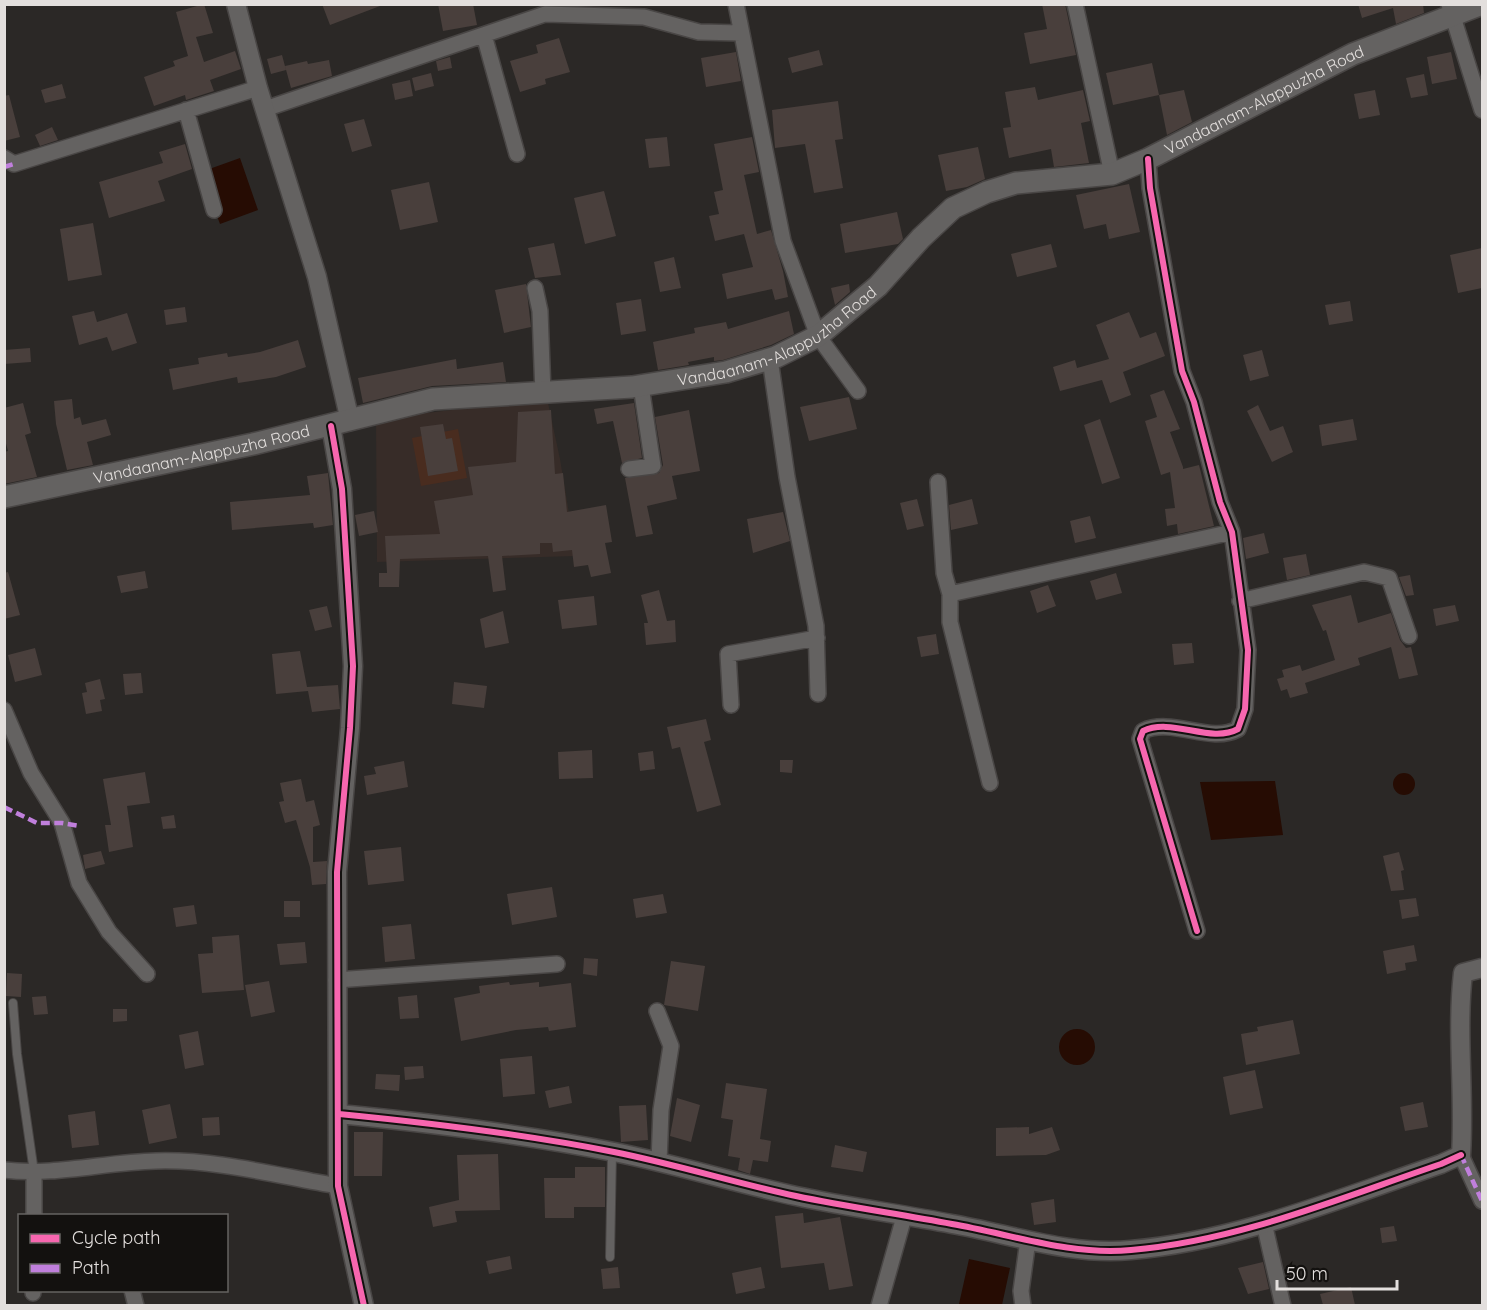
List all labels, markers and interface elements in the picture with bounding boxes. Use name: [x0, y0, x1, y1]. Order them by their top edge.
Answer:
street label: Vandaanam-Alappuzha Road: [1161, 41, 1367, 159]
street label: Vandaanam-Alappuzha Road: [676, 282, 880, 390]
street label: Vandaanam-Alappuzha Road: [91, 420, 312, 488]
legend: [18, 1214, 228, 1292]
text: Cycle path: [72, 1226, 160, 1249]
scale bar: [1277, 1253, 1397, 1291]
text: Path: [72, 1256, 110, 1279]
text: 50 m: [1286, 1262, 1328, 1285]

